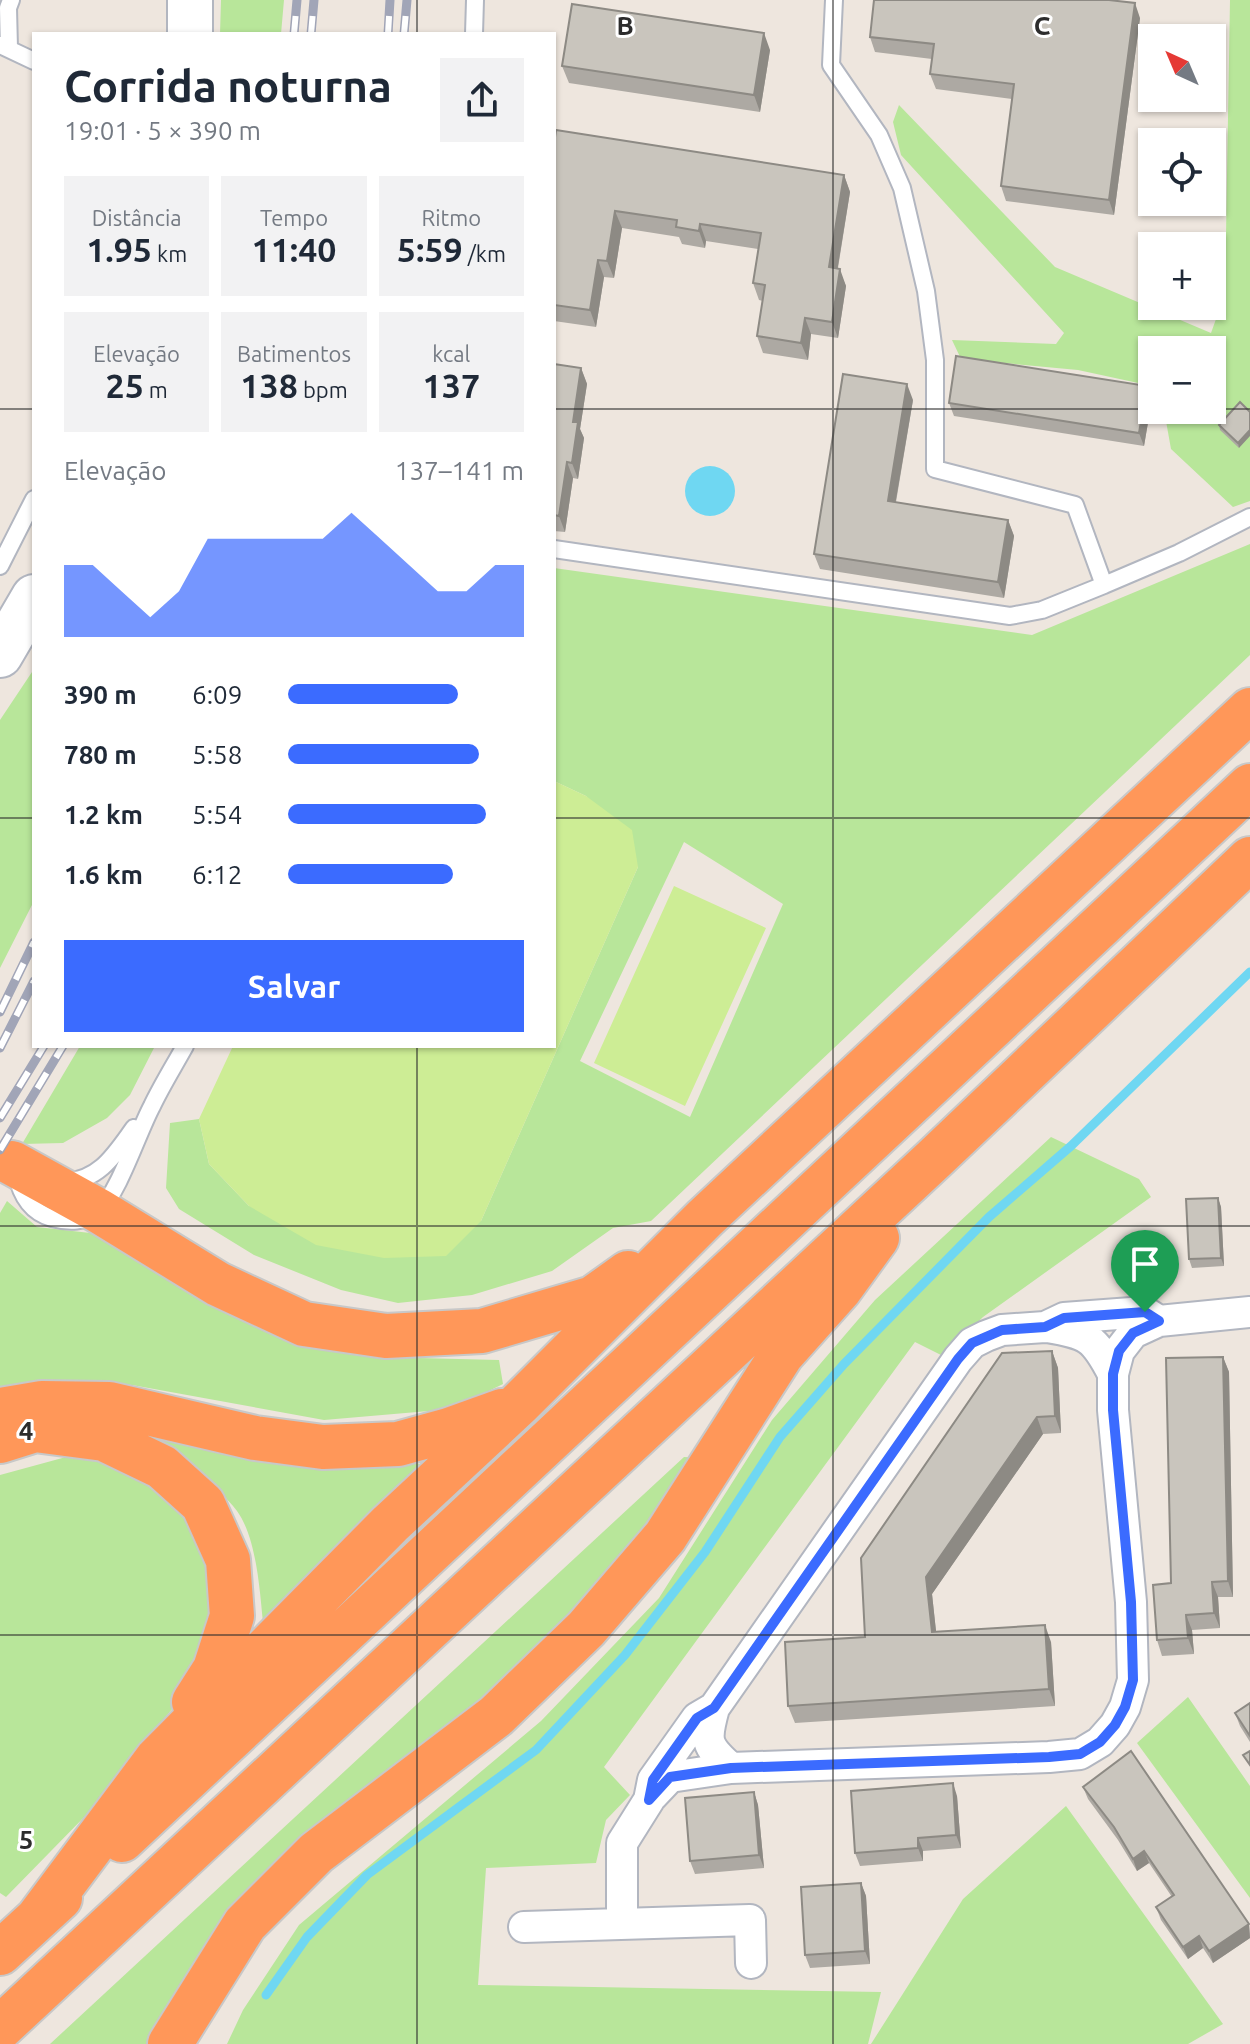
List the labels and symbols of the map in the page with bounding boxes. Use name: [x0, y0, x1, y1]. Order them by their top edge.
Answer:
text: B: [616, 11, 634, 40]
text: C: [1034, 11, 1051, 40]
north arrow: [1138, 24, 1226, 112]
pin: [1111, 1230, 1179, 1312]
text: 4: [19, 1416, 33, 1445]
text: 5: [19, 1825, 33, 1854]

